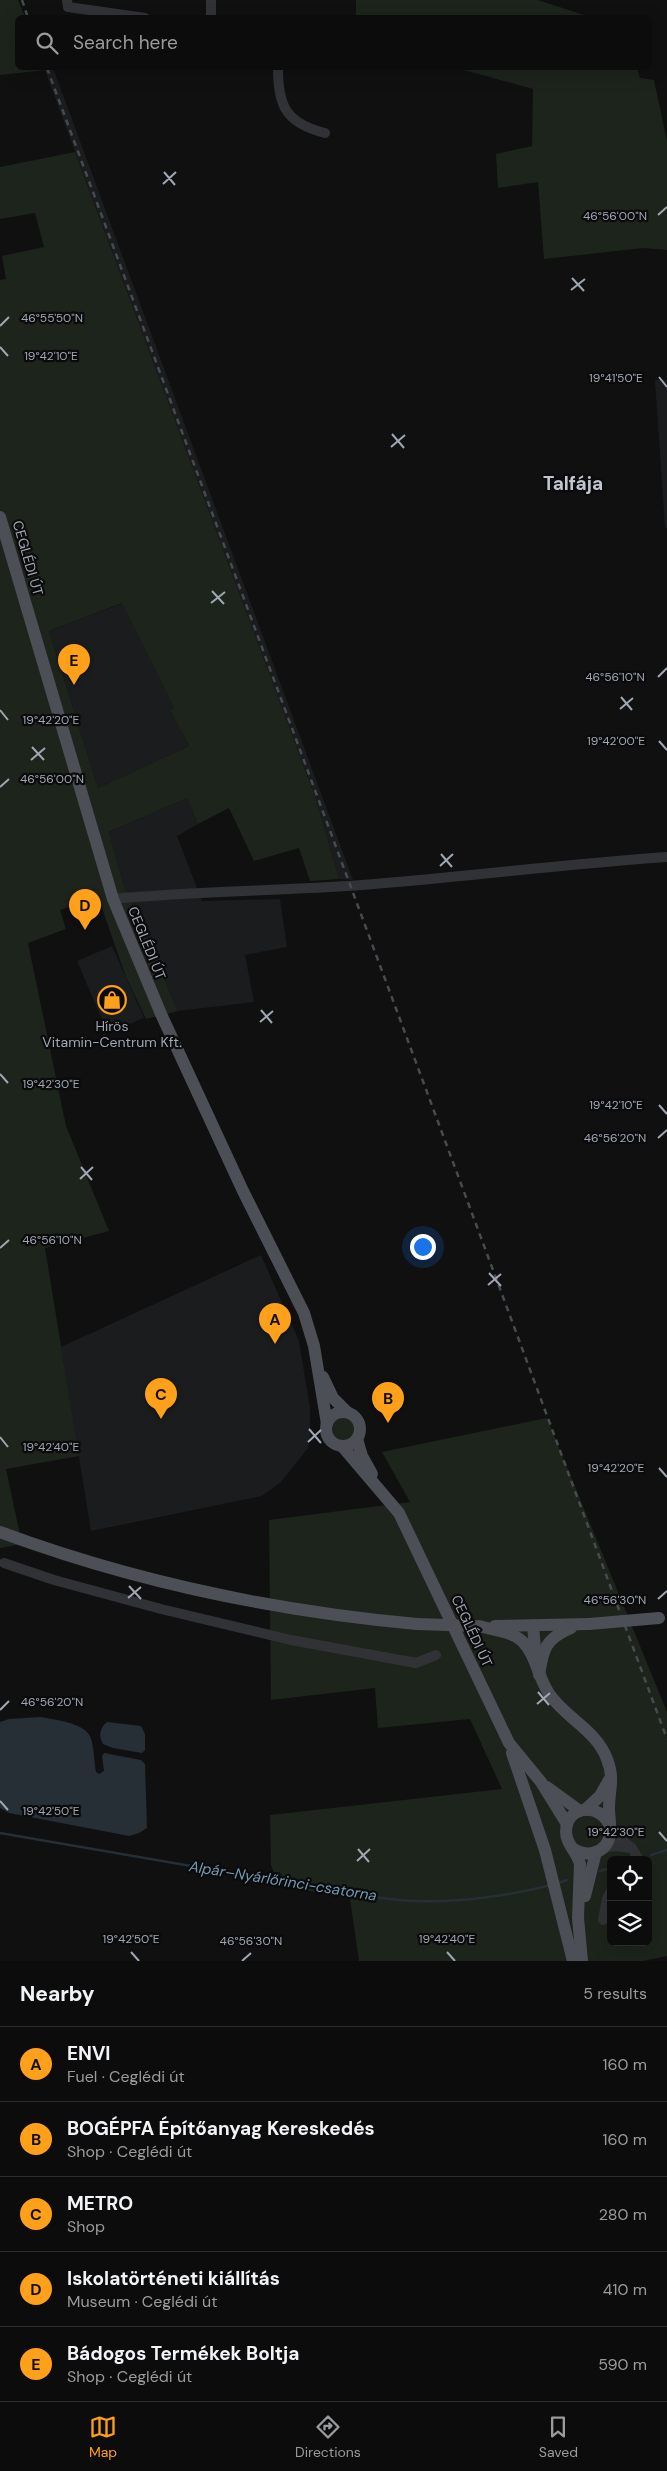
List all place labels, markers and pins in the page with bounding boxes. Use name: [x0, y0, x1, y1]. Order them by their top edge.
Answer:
pin: E: [58, 644, 90, 685]
pin: D: [69, 889, 101, 930]
shop icon: Hírös Vitamin-Centrum Kft.: [97, 985, 127, 1015]
place label: Hírös Vitamin-Centrum Kft.: [42, 1017, 182, 1051]
pin: A: [259, 1303, 291, 1344]
pin: C: [145, 1378, 177, 1419]
pin: B: [372, 1382, 404, 1423]

